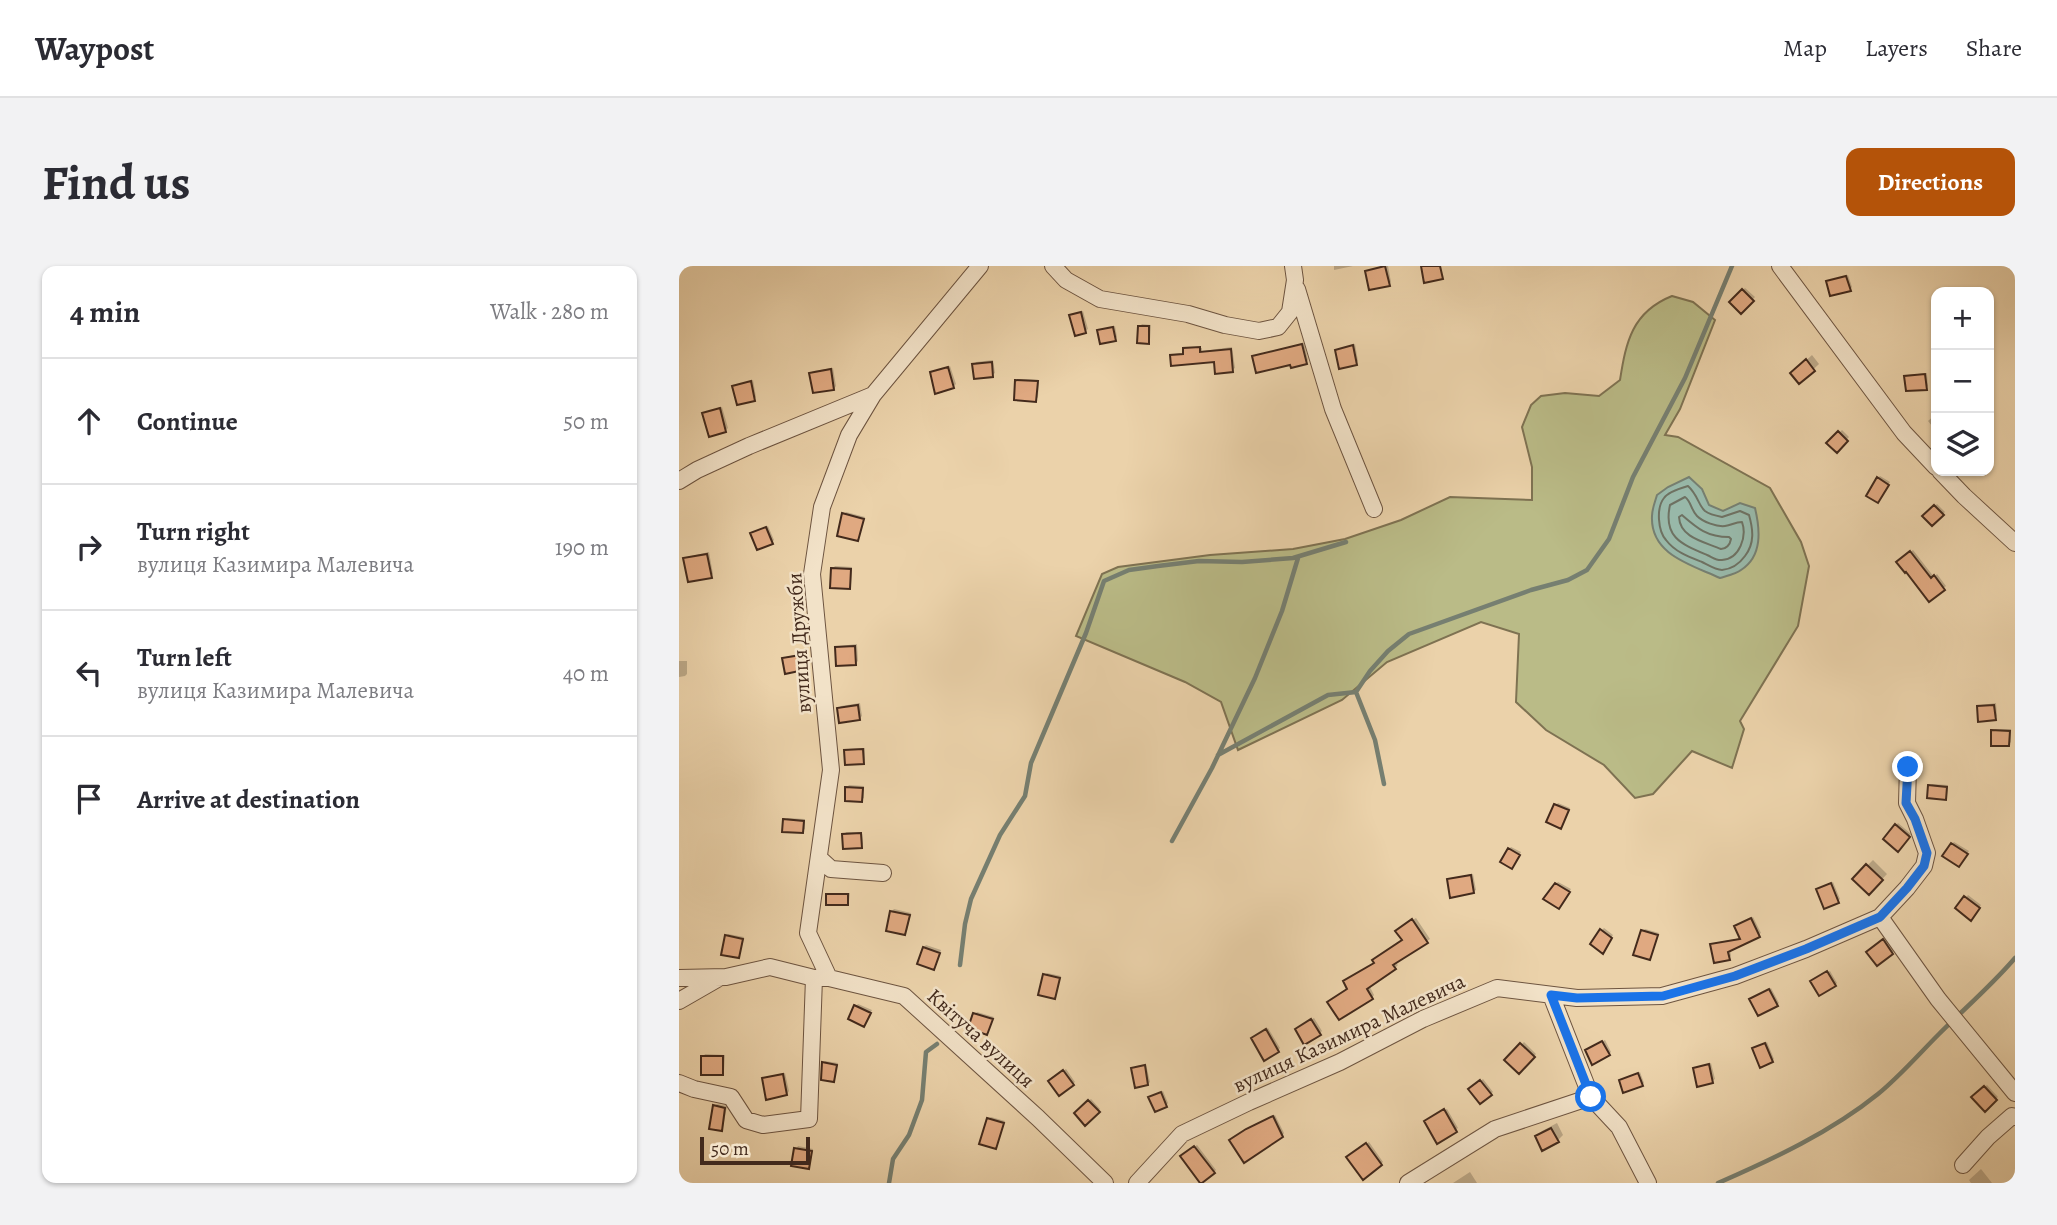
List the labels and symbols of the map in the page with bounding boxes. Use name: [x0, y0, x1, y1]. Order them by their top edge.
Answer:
street label: вулиця Дружби: [780, 572, 818, 714]
route end: [1892, 751, 1923, 782]
street label: вулиця Казимира Малевича: [1228, 967, 1470, 1099]
street label: Квітуча вулиця: [921, 982, 1041, 1094]
route start: [1575, 1081, 1606, 1112]
scale bar: [700, 1134, 810, 1166]

